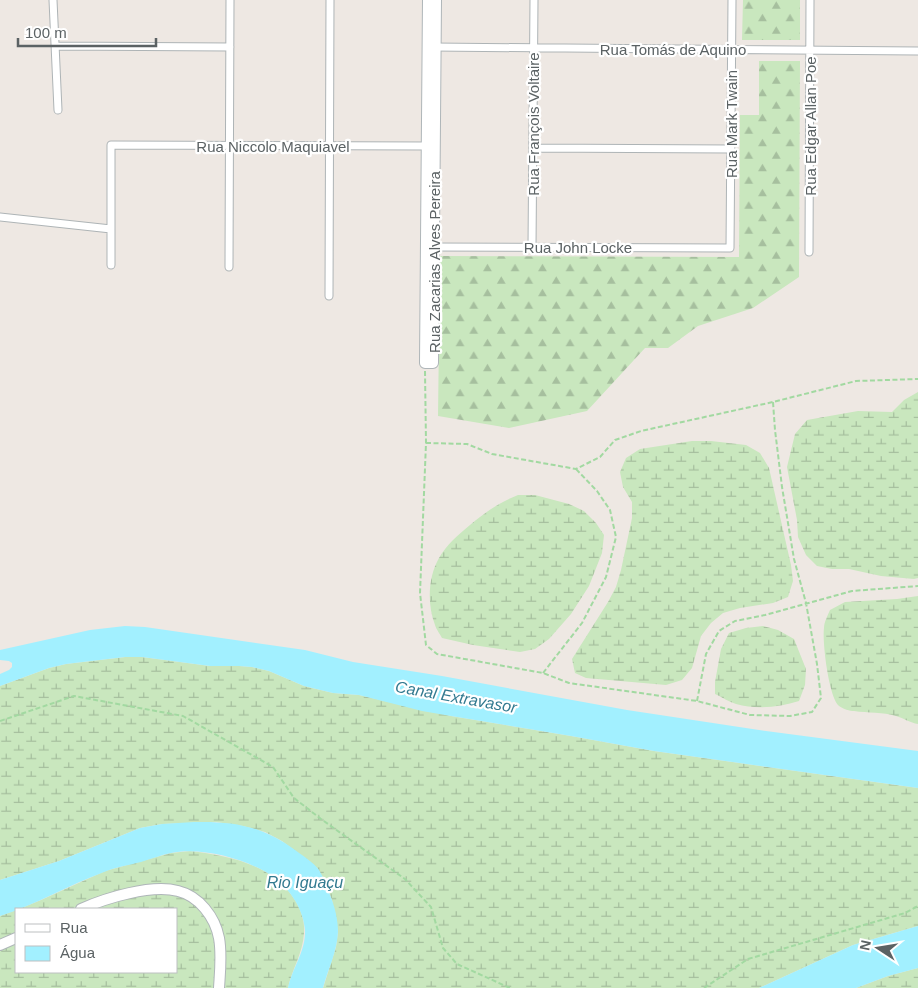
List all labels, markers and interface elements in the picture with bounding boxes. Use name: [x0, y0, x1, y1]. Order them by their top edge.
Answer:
scale bar: [18, 15, 155, 47]
text: 100 m: [25, 24, 67, 41]
street label: Rua Tomás de Aquino: [600, 41, 746, 58]
street label: Rua François Voltaire: [525, 52, 542, 196]
street label: Rua Edgar Allan Poe: [802, 56, 819, 196]
street label: Rua Mark Twain: [723, 70, 740, 178]
street label: Rua Niccolo Maquiavel: [196, 138, 350, 155]
street label: Rua Zacarias Alves Pereira: [426, 170, 443, 353]
street label: Rua John Locke: [524, 239, 632, 256]
water label: Canal Extravasor: [394, 678, 519, 716]
water label: Rio Iguaçu: [267, 874, 343, 891]
legend: [15, 908, 178, 973]
text: Rua: [60, 919, 88, 936]
north arrow: [853, 923, 903, 973]
text: N: [856, 939, 874, 952]
text: Água: [60, 944, 96, 961]

